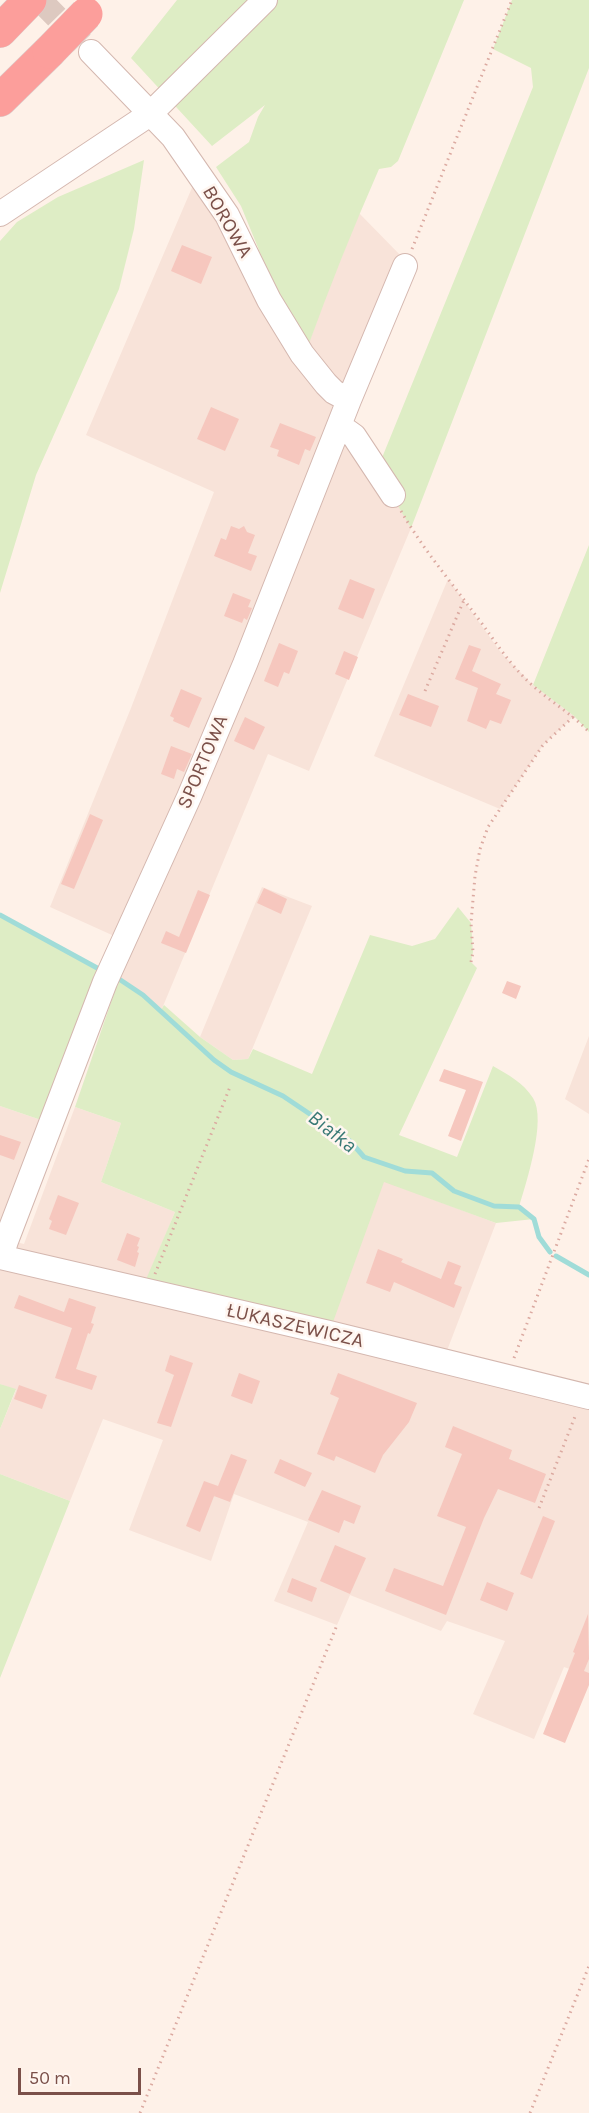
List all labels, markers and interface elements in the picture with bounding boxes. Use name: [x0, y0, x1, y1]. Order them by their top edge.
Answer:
street label: BOROWA: [197, 182, 257, 262]
street label: SPORTOWA: [172, 711, 234, 813]
water label: Białka: [303, 1105, 361, 1159]
street label: ŁUKASZEWICZA: [224, 1299, 366, 1353]
scale bar: [21, 2056, 144, 2094]
text: 50 m: [29, 2067, 71, 2089]

